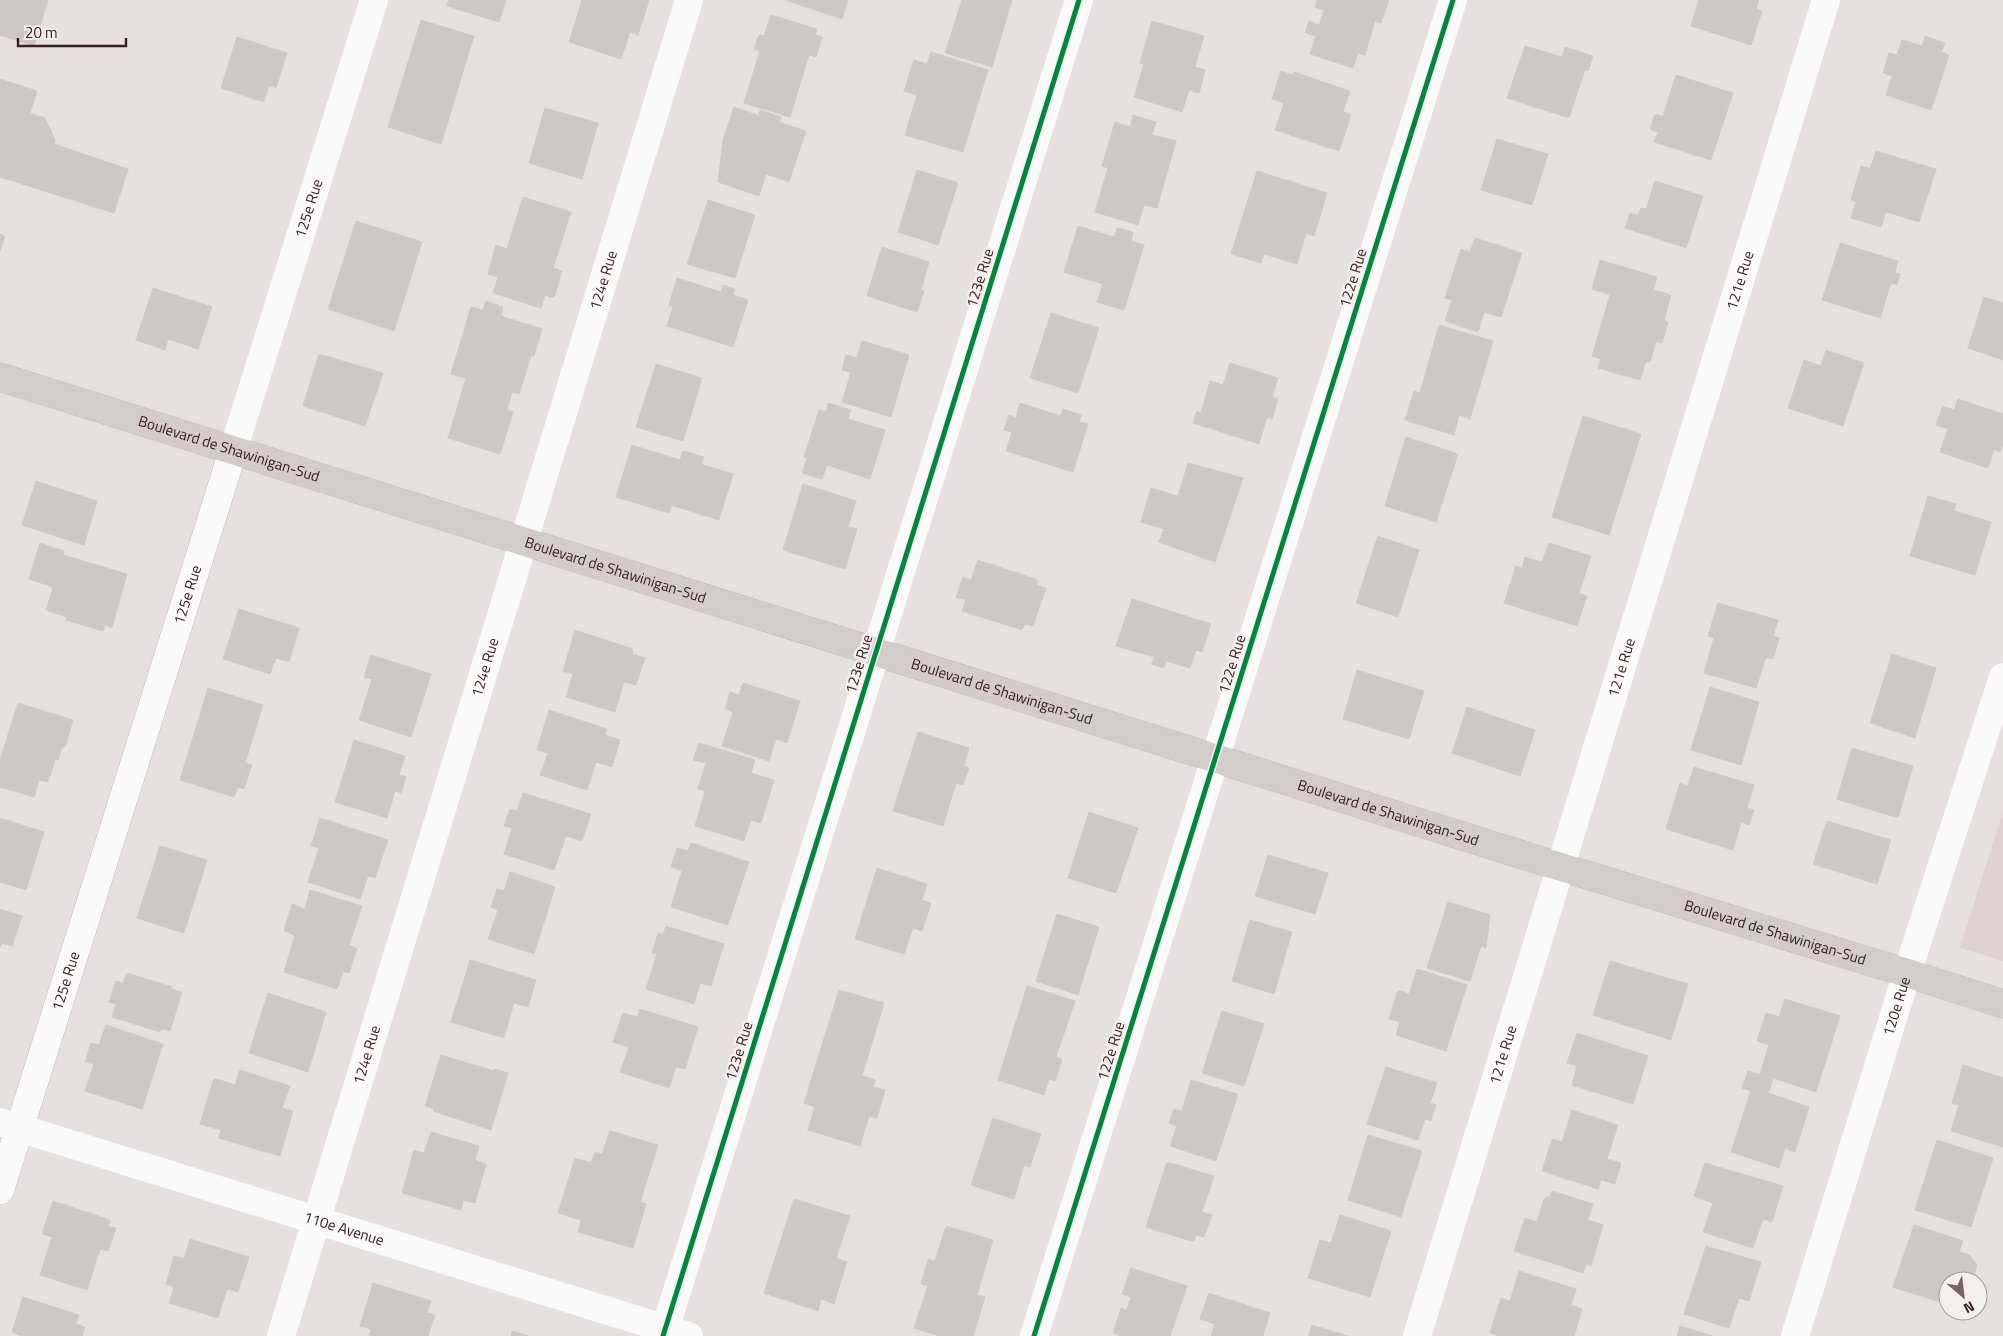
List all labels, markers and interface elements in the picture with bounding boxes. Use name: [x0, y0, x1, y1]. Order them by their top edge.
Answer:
scale bar: [18, 15, 125, 47]
text: 20 m: [25, 21, 58, 44]
street label: 125e Rue: [288, 176, 328, 241]
street label: 123e Rue: [960, 245, 999, 310]
street label: 122e Rue: [1333, 245, 1372, 310]
street label: 124e Rue: [583, 248, 623, 312]
street label: 121e Rue: [1720, 248, 1760, 313]
street label: Boulevard de Shawinigan-Sud: [135, 409, 323, 488]
street label: Boulevard de Shawinigan-Sud: [522, 530, 709, 609]
street label: 125e Rue: [167, 562, 207, 627]
street label: 123e Rue: [839, 631, 878, 696]
street label: 122e Rue: [1212, 631, 1251, 696]
street label: 124e Rue: [465, 635, 505, 700]
street label: 121e Rue: [1601, 635, 1641, 700]
street label: Boulevard de Shawinigan-Sud: [908, 652, 1096, 730]
street label: Boulevard de Shawinigan-Sud: [1295, 773, 1482, 852]
street label: Boulevard de Shawinigan-Sud: [1681, 893, 1869, 971]
street label: 125e Rue: [45, 949, 85, 1013]
street label: 120e Rue: [1876, 974, 1916, 1039]
street label: 123e Rue: [719, 1018, 758, 1083]
street label: 122e Rue: [1091, 1018, 1130, 1083]
street label: 124e Rue: [347, 1022, 386, 1087]
street label: 121e Rue: [1483, 1022, 1522, 1087]
street label: 110e Avenue: [301, 1205, 387, 1252]
north arrow: [1938, 1271, 1988, 1321]
text: N: [1960, 1296, 1979, 1319]

